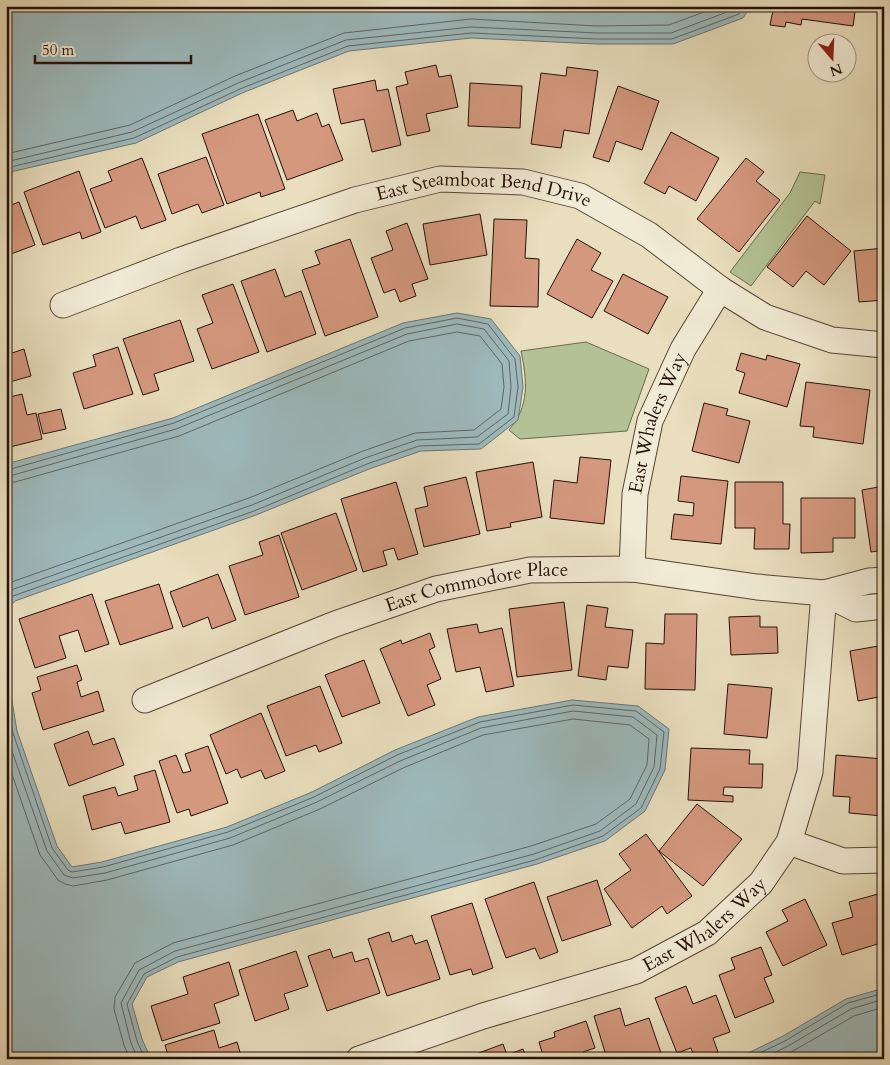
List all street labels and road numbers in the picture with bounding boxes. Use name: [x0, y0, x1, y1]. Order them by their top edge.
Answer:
street label: East Steamboat Bend Drive: [373, 166, 597, 213]
street label: East Whalers Way: [622, 348, 693, 496]
street label: East Commodore Place: [381, 557, 568, 619]
street label: East Whalers Way: [638, 871, 772, 978]

